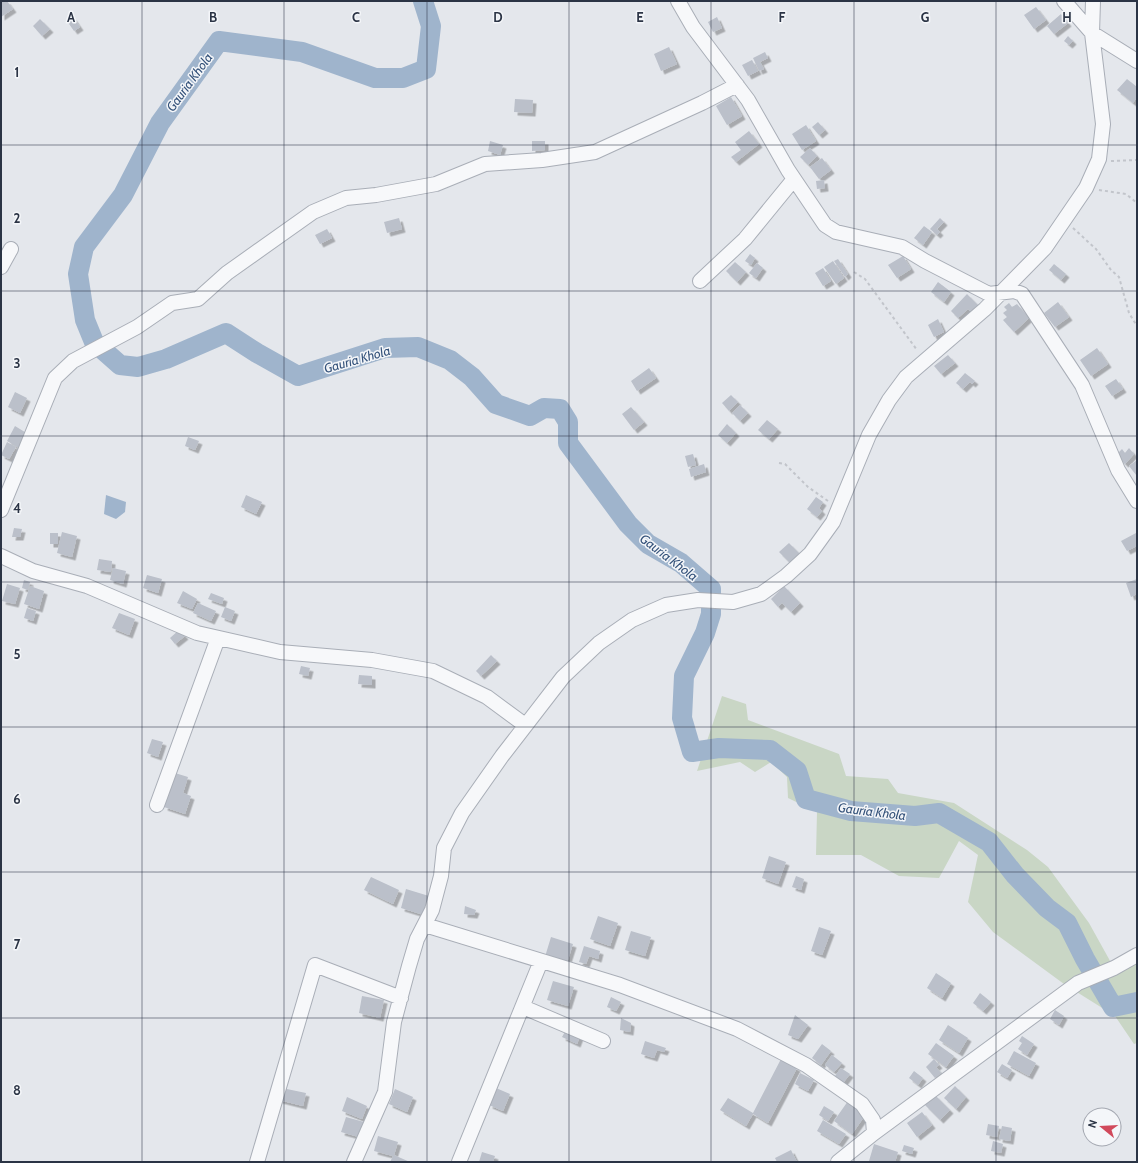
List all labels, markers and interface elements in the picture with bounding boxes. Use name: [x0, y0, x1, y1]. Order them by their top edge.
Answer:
text: A: [67, 9, 76, 25]
text: B: [209, 9, 217, 25]
text: C: [352, 9, 360, 25]
text: D: [493, 9, 503, 25]
text: E: [636, 9, 644, 25]
text: F: [779, 9, 786, 25]
text: G: [921, 9, 930, 25]
text: H: [1062, 9, 1072, 25]
water label: Gauria Khola: [162, 50, 216, 114]
text: 1: [15, 64, 19, 80]
text: 2: [14, 210, 21, 226]
water label: Gauria Khola: [322, 342, 392, 376]
text: 3: [13, 355, 21, 371]
text: 4: [13, 500, 21, 516]
water label: Gauria Khola: [637, 530, 701, 584]
text: 5: [14, 646, 21, 662]
text: 6: [13, 791, 21, 807]
water label: Gauria Khola: [837, 799, 907, 823]
text: 7: [14, 936, 21, 952]
text: 8: [13, 1082, 21, 1098]
north arrow: [1082, 1107, 1122, 1147]
text: N: [1085, 1118, 1100, 1130]

